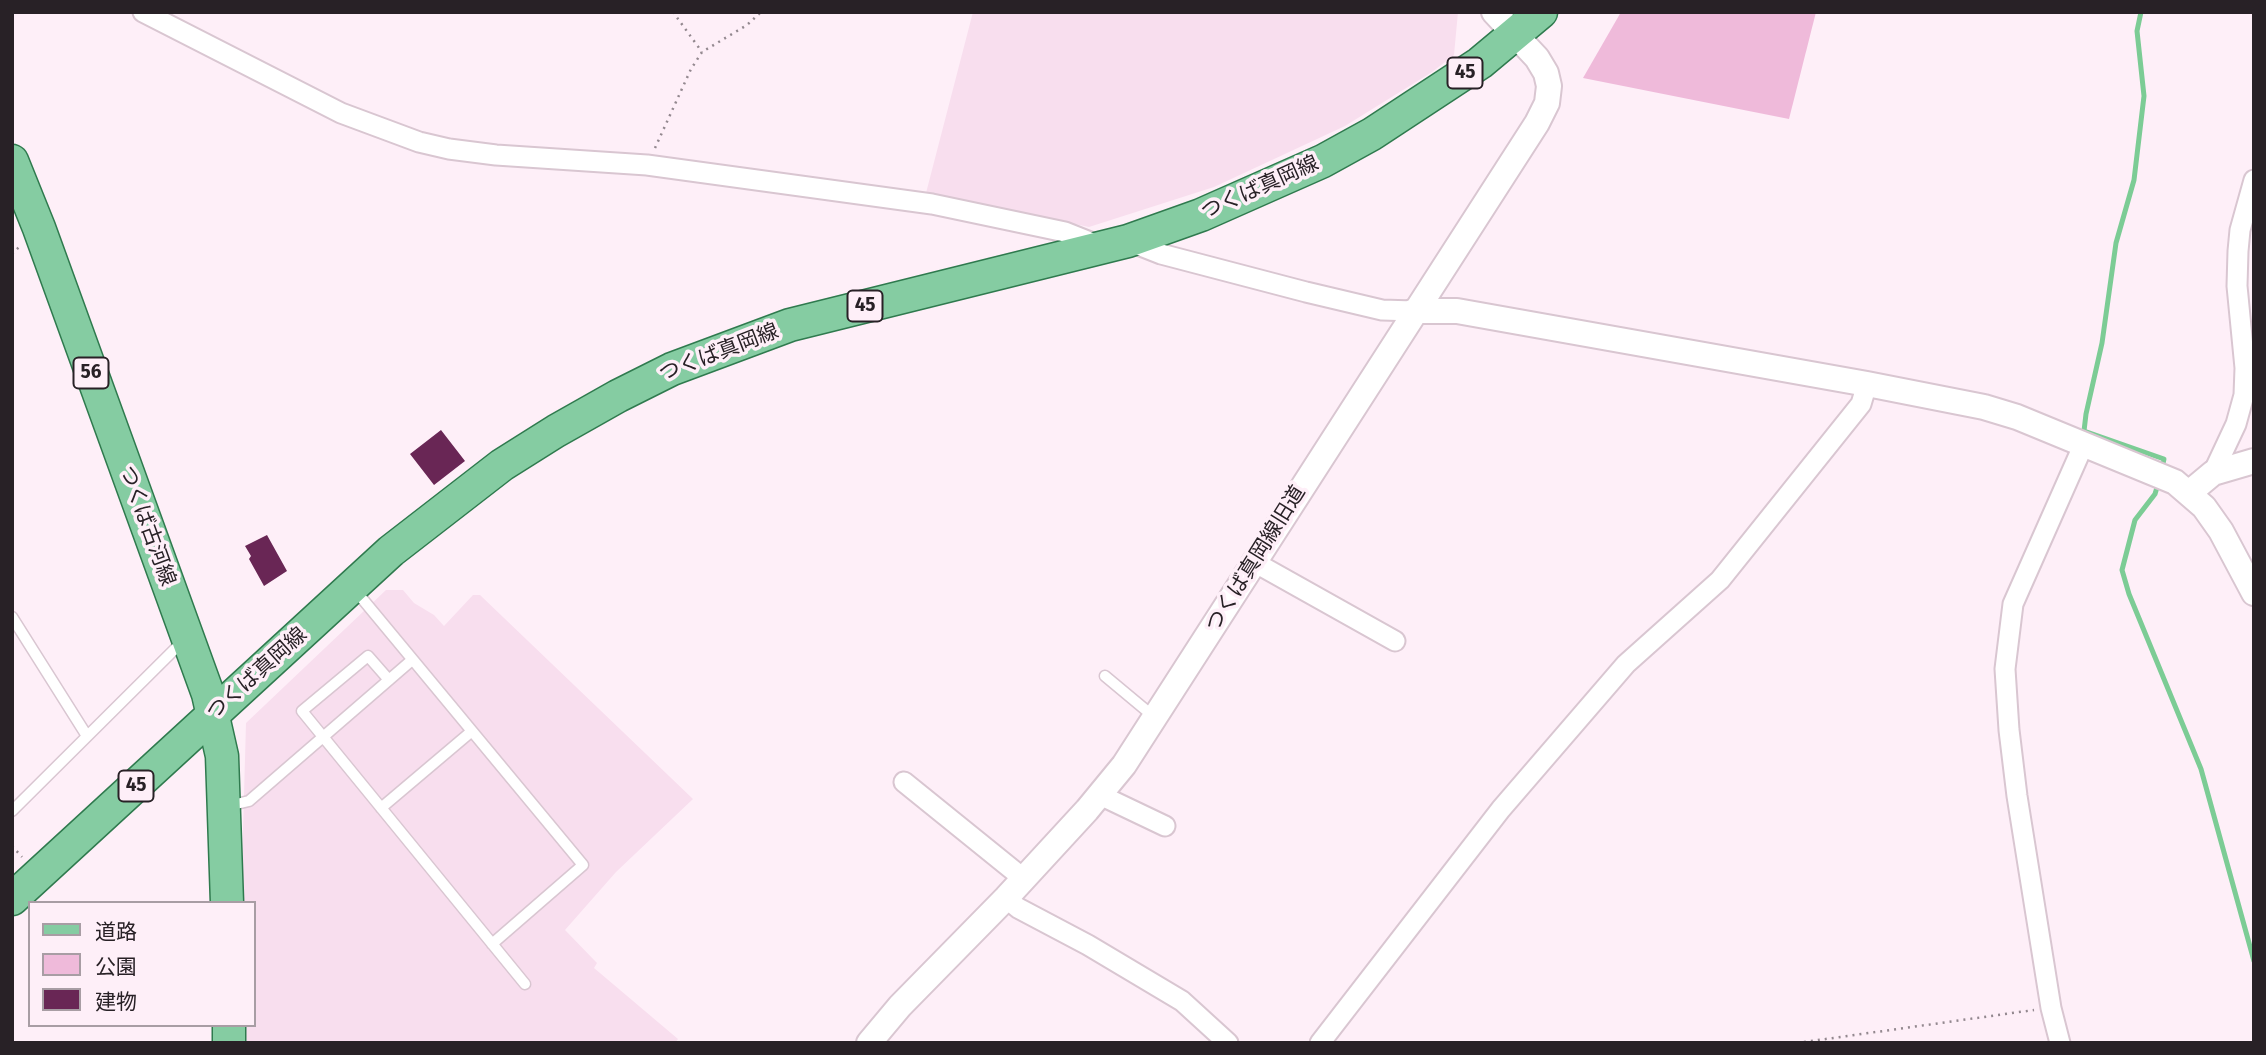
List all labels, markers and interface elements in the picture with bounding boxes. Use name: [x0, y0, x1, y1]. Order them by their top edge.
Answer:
road number: 45: [1448, 58, 1482, 88]
street label: つくば真岡線: [1197, 151, 1323, 225]
road number: 45: [848, 290, 882, 322]
street label: つくば真岡線: [656, 319, 782, 387]
road number: 56: [74, 358, 108, 388]
street label: つくば古河線: [114, 462, 180, 590]
street label: つくば真岡線旧道: [1201, 481, 1311, 637]
street label: つくば真岡線: [202, 622, 312, 726]
road number: 45: [118, 771, 154, 802]
legend: [28, 901, 256, 1027]
text: 道路: [95, 919, 137, 945]
text: 公園: [95, 954, 137, 980]
text: 建物: [95, 989, 137, 1015]

